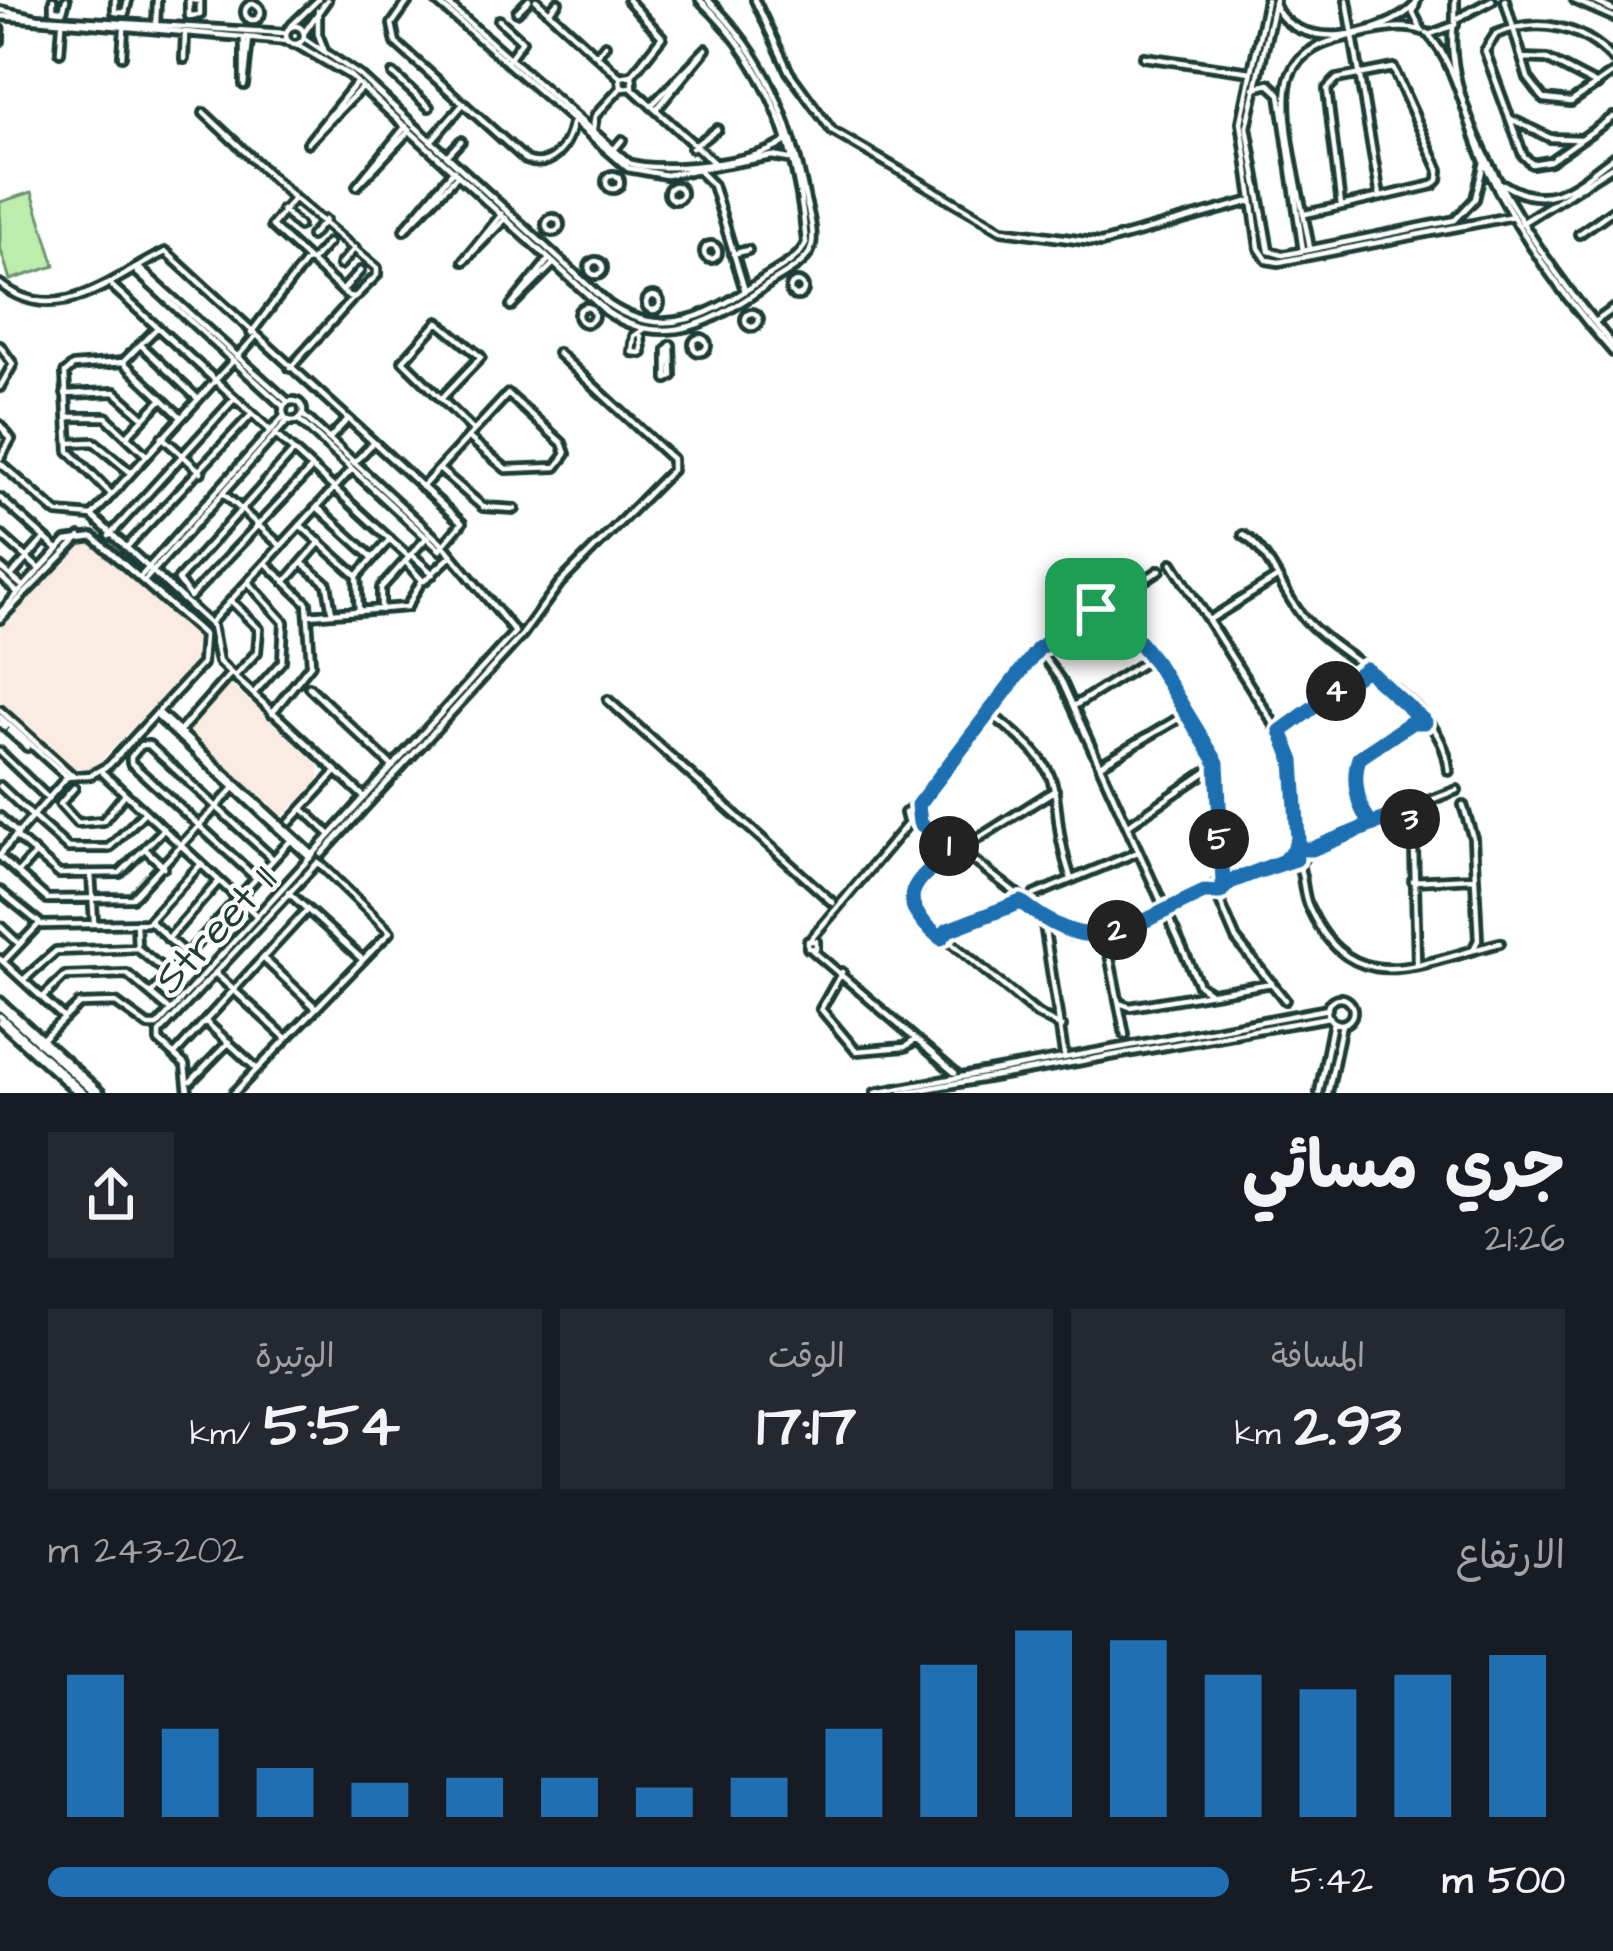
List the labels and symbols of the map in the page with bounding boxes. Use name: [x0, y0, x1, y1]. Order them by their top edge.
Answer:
pin: [1045, 558, 1147, 660]
pin: 4: [1306, 661, 1366, 721]
pin: 3: [1380, 789, 1440, 849]
pin: 5: [1189, 809, 1249, 869]
pin: 1: [919, 816, 979, 876]
street label: Street 11: [141, 853, 291, 1007]
pin: 2: [1087, 900, 1147, 960]

